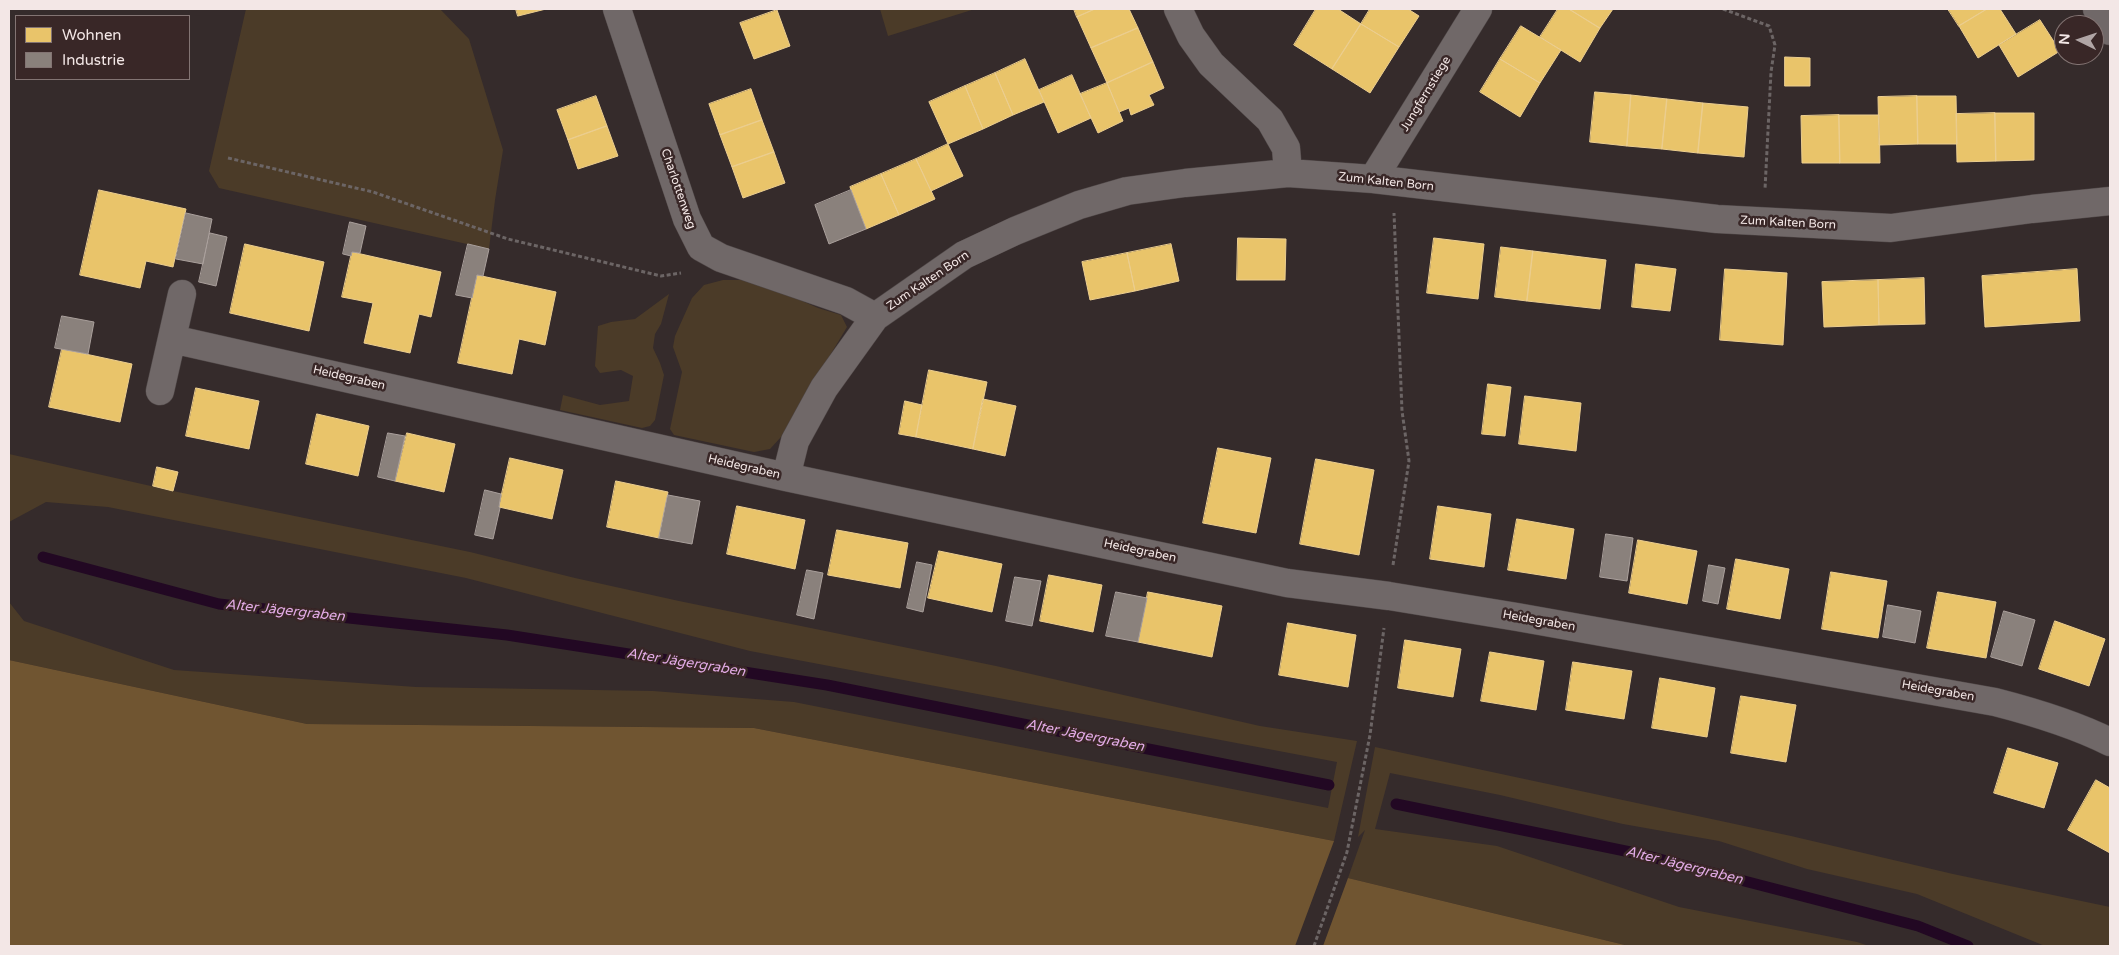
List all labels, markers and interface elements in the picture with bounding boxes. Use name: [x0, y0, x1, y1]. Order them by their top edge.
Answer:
legend: [15, 15, 190, 80]
north arrow: [2054, 15, 2104, 65]
text: Wohnen: [62, 26, 122, 44]
text: N: [2056, 33, 2073, 45]
text: Industrie: [62, 51, 125, 69]
street label: Jungfernstiege: [1398, 54, 1454, 134]
street label: Charlottenweg: [658, 147, 698, 231]
street label: Zum Kalten Born: [1337, 170, 1435, 194]
street label: Zum Kalten Born: [1740, 213, 1836, 233]
street label: Zum Kalten Born: [884, 248, 972, 314]
street label: Heidegraben: [312, 363, 386, 393]
street label: Heidegraben: [707, 452, 781, 482]
street label: Heidegraben: [1102, 536, 1178, 566]
water label: Alter Jägergraben: [225, 596, 345, 626]
street label: Heidegraben: [1501, 608, 1577, 634]
water label: Alter Jägergraben: [626, 645, 746, 681]
street label: Heidegraben: [1900, 678, 1976, 704]
water label: Alter Jägergraben: [1025, 716, 1145, 756]
water label: Alter Jägergraben: [1624, 843, 1744, 889]

